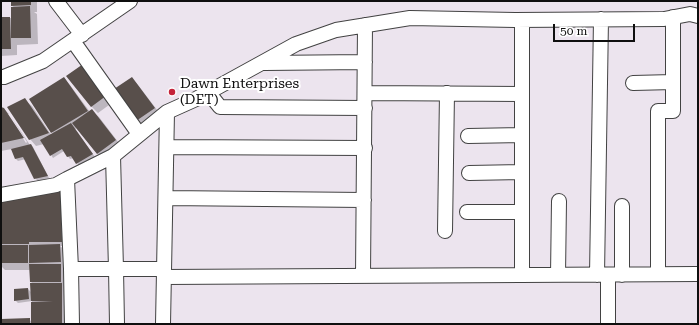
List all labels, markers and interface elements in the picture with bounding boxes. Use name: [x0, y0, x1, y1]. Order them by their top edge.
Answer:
scale bar: [555, 16, 637, 42]
text: 50 m: [560, 24, 587, 38]
place label: Dawn Enterprises (DET): [180, 76, 299, 108]
marker: Dawn Enterprises (DET): [167, 87, 177, 97]

